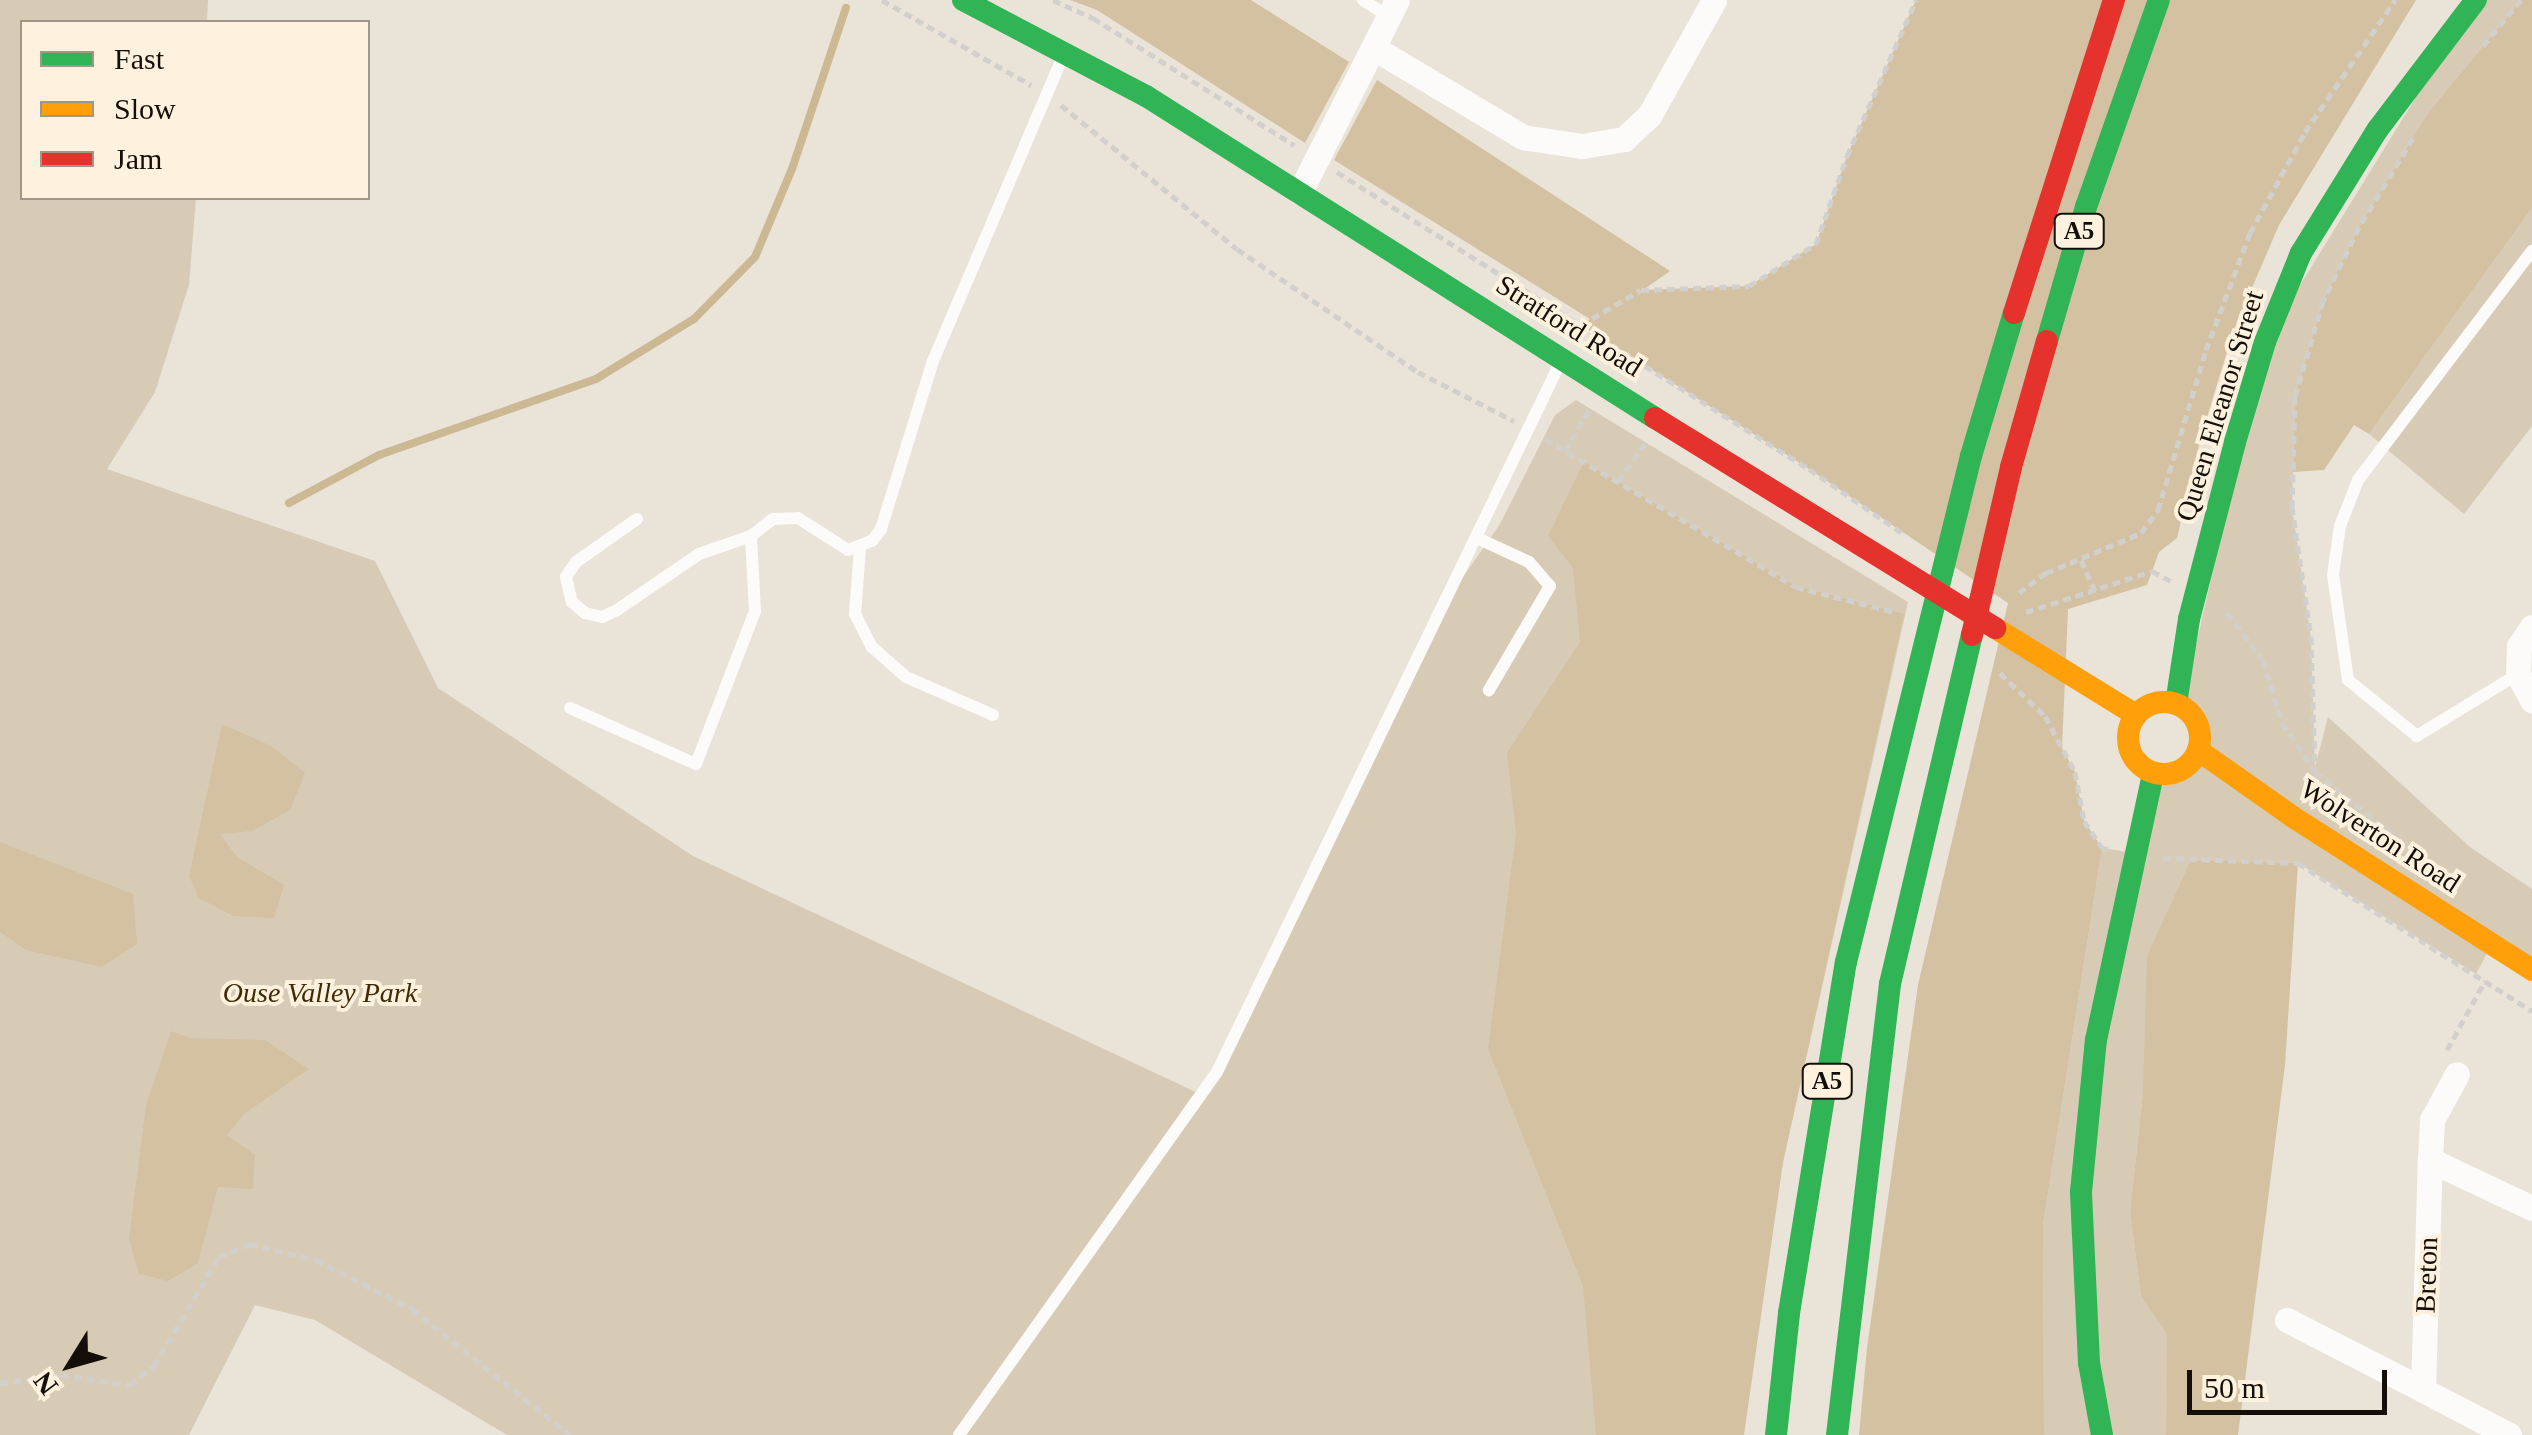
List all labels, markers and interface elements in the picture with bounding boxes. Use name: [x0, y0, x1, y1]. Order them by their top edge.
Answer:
legend: [20, 20, 370, 200]
text: Fast: [114, 42, 164, 75]
text: Slow: [114, 92, 176, 125]
text: Jam: [114, 142, 162, 175]
road number: A5: [2052, 211, 2106, 251]
street label: Stratford Road: [1490, 268, 1648, 384]
street label: Queen Eleanor Street: [2169, 287, 2271, 525]
street label: Wolverton Road: [2294, 772, 2466, 900]
park label: Ouse Valley Park: [223, 976, 417, 1010]
road number: A5: [1800, 1061, 1854, 1101]
street label: Breton: [2409, 1236, 2445, 1314]
north arrow: [20, 1315, 120, 1415]
scale bar: [2192, 1350, 2392, 1412]
text: N: [27, 1366, 64, 1401]
text: 50 m: [2204, 1371, 2265, 1404]

